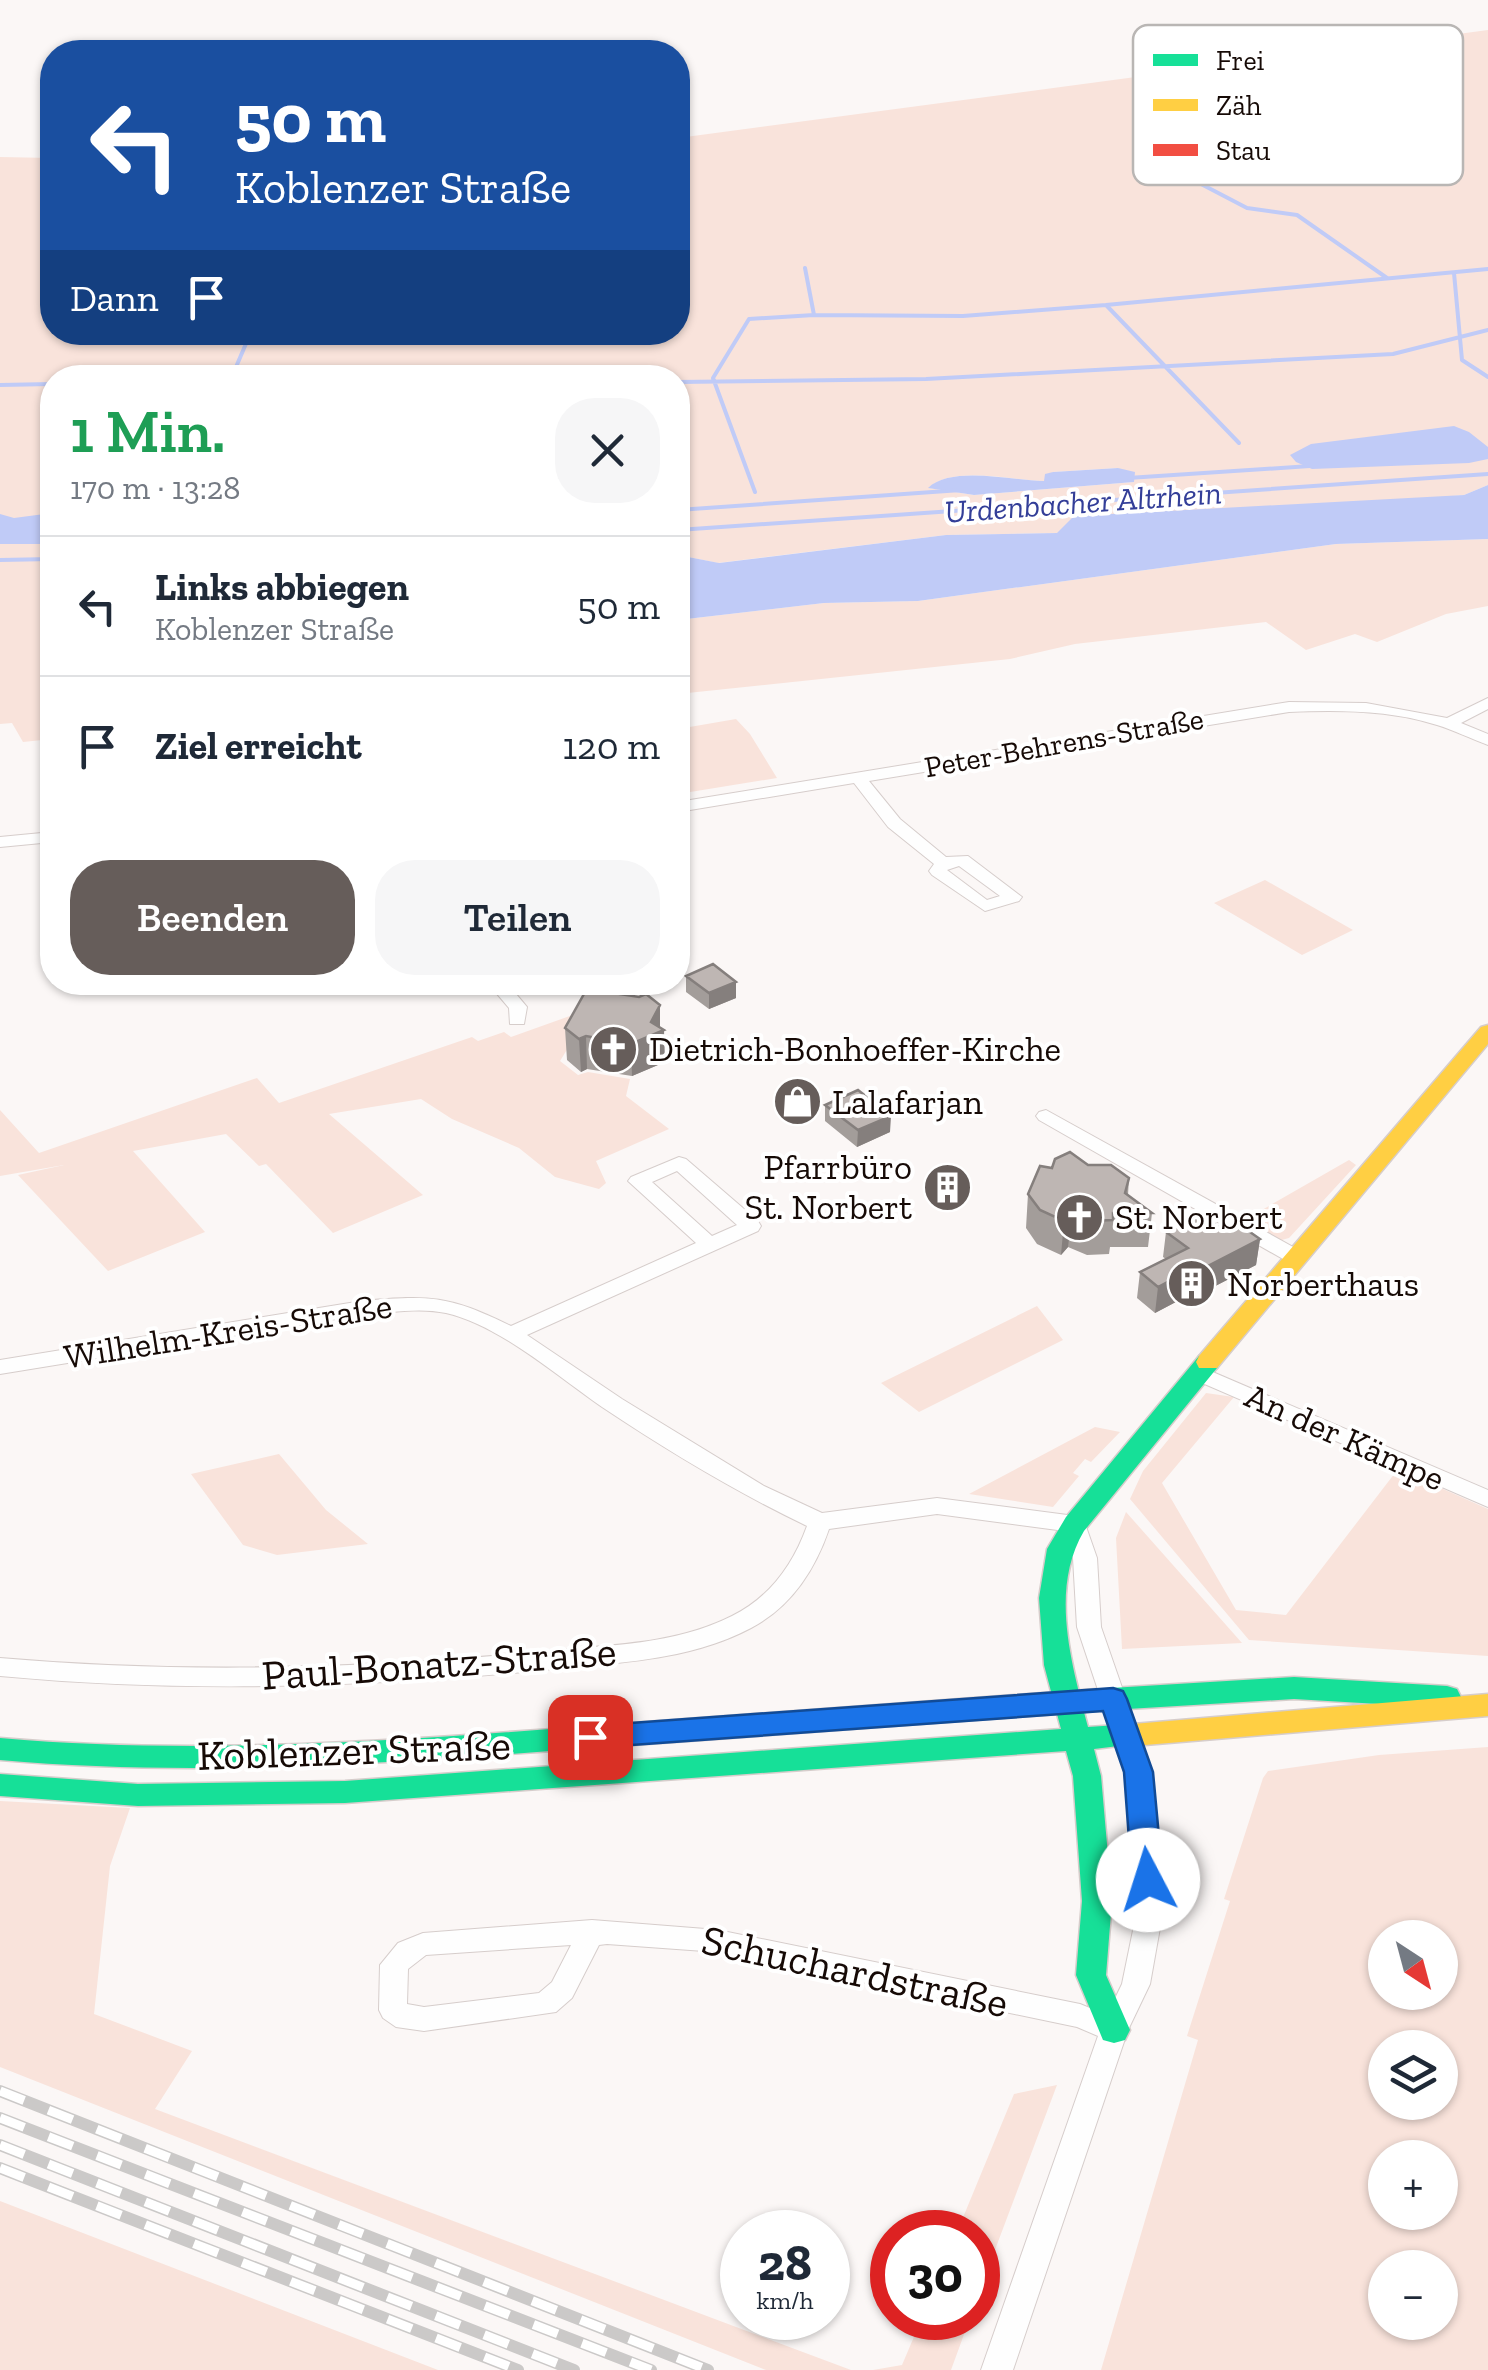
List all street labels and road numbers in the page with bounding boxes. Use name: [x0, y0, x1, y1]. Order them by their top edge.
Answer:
street label: Peter-Behrens-Straße: [922, 701, 1206, 785]
street label: Wilhelm-Kreis-Straße: [61, 1284, 395, 1378]
street label: An der Kämpe: [1239, 1374, 1451, 1500]
street label: Paul-Bonatz-Straße: [260, 1625, 618, 1701]
street label: Koblenzer Straße: [196, 1719, 512, 1781]
street label: Schuchardstraße: [697, 1914, 1013, 2028]

